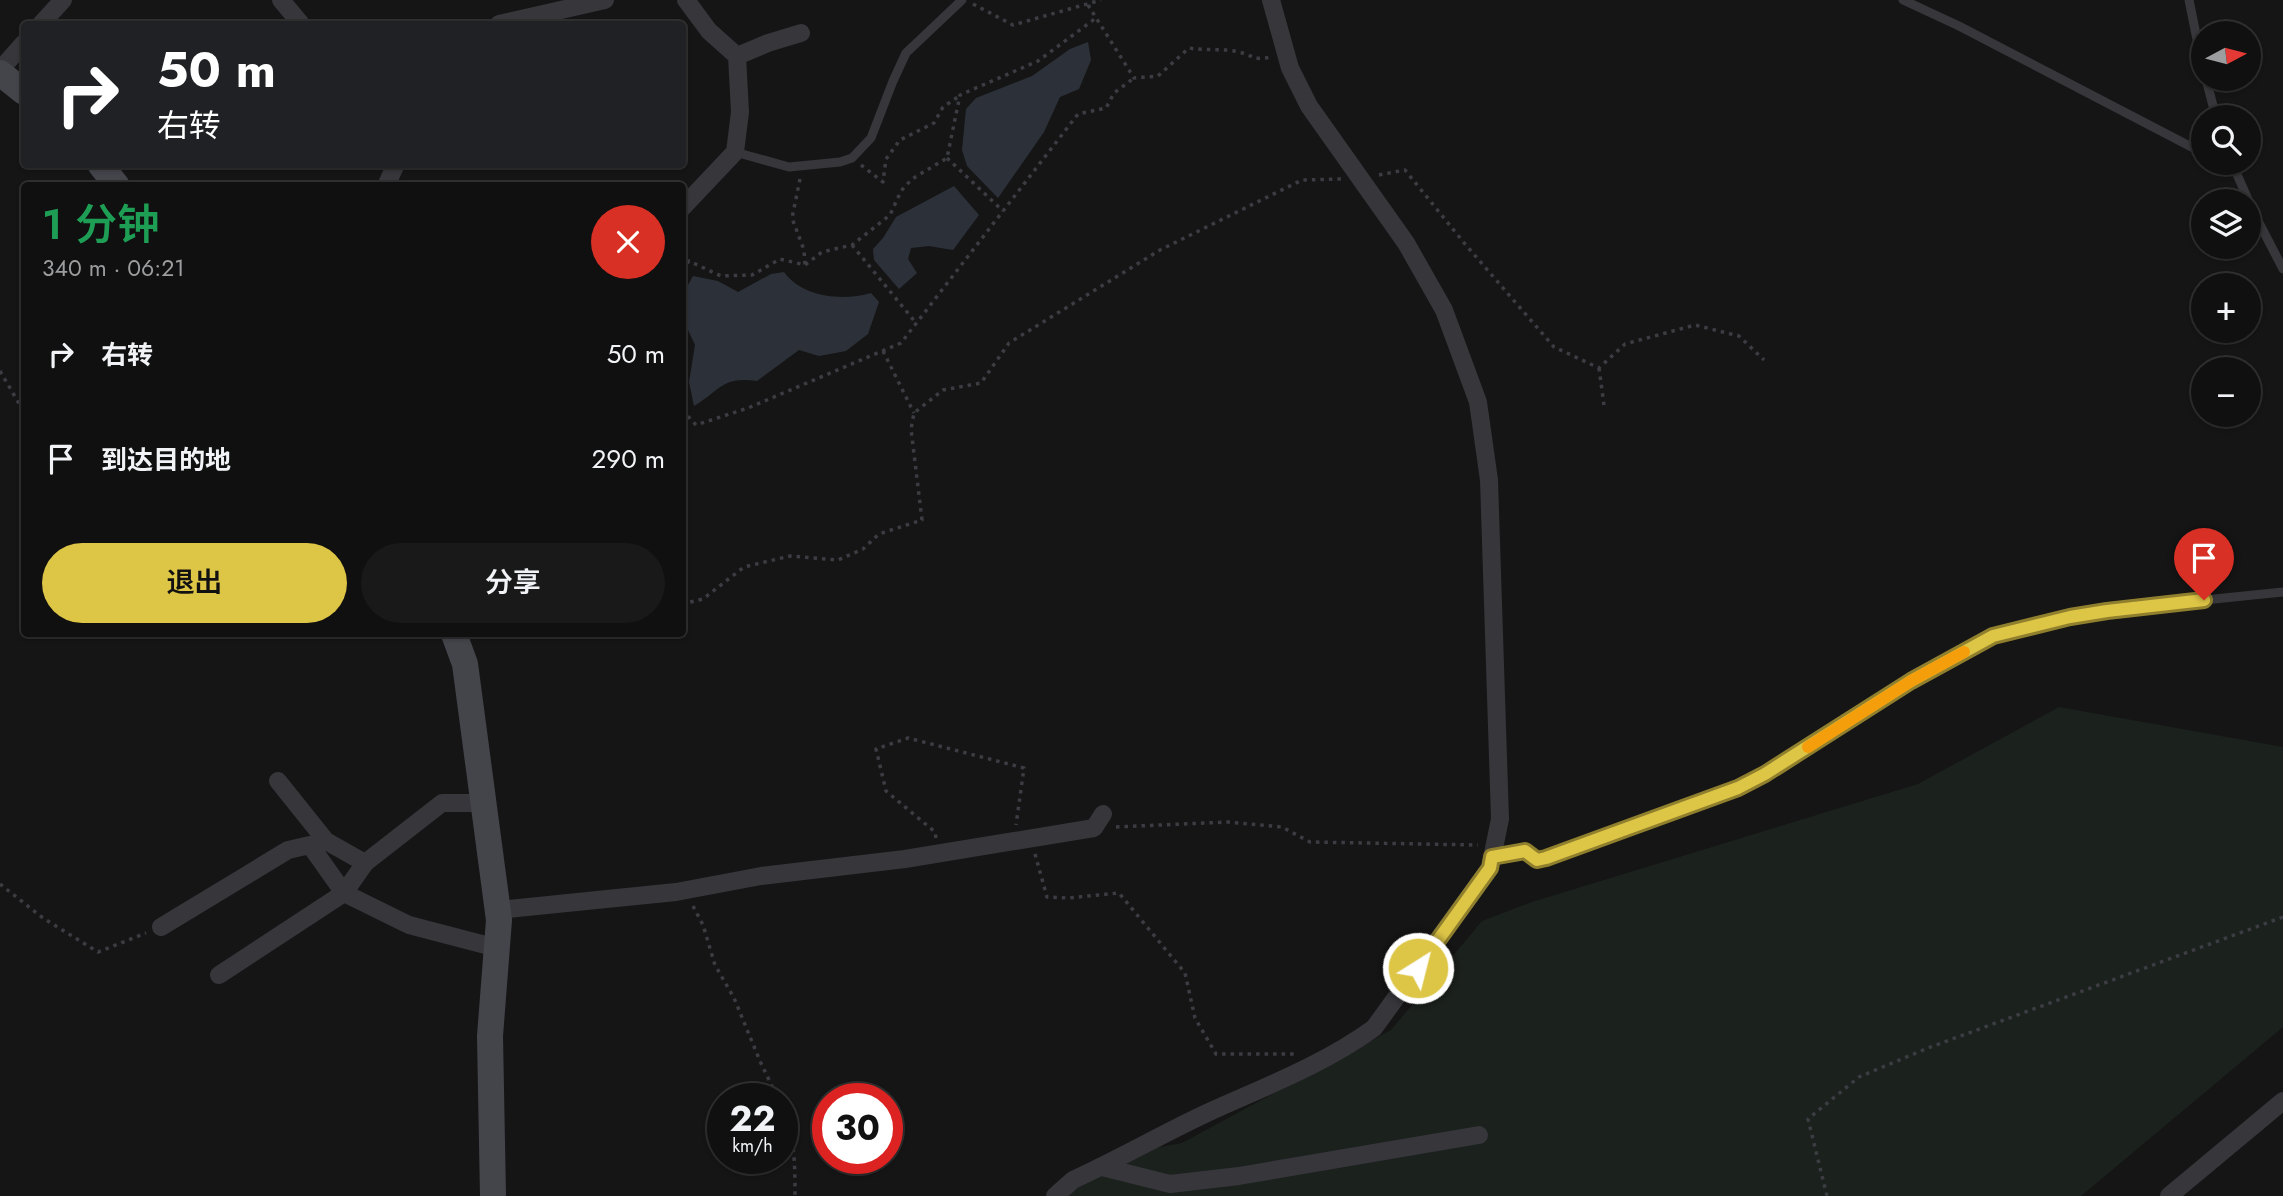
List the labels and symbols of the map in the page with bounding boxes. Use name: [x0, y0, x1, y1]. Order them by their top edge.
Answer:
north arrow: [2191, 21, 2261, 91]
pin: [2174, 528, 2234, 600]
position arrow: [1381, 931, 1455, 1005]
speed limit sign: 30: [812, 1083, 903, 1174]

